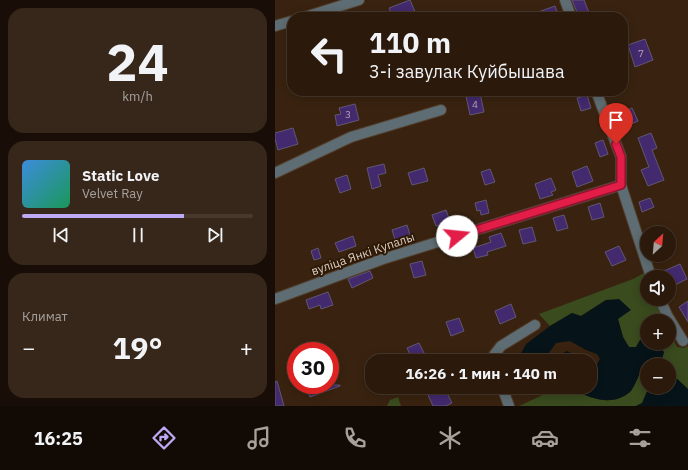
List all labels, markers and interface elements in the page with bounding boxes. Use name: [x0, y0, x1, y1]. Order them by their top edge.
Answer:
text: 110 m: [369, 24, 451, 61]
text: 24: [106, 28, 169, 95]
icon: left: [303, 28, 355, 80]
house number: 7: [638, 47, 644, 60]
text: 3-і завулак Куйбышава: [369, 60, 565, 83]
text: km/h: [122, 88, 153, 105]
house number: 4: [472, 98, 478, 111]
pin: [599, 103, 633, 144]
house number: 3: [345, 108, 351, 121]
icon: arrive: [605, 109, 627, 131]
text: Static Love: [82, 166, 159, 185]
text: Velvet Ray: [82, 185, 143, 202]
position arrow: [436, 215, 478, 257]
icon: previous: [50, 224, 72, 246]
icon: pause: [127, 224, 149, 246]
icon: next: [204, 224, 226, 246]
north arrow: [640, 226, 676, 262]
map controls: [640, 226, 676, 394]
street label: вуліца Янкі Купалы: [309, 229, 416, 278]
button: sound: [640, 270, 676, 306]
text: Климат: [22, 308, 68, 325]
button: +: [640, 314, 676, 350]
text: 19°: [112, 328, 163, 367]
text: −: [22, 333, 35, 362]
text: +: [240, 333, 253, 362]
speed limit sign: 30: [287, 342, 339, 394]
button: −: [640, 358, 676, 394]
text: 16:26 · 1 мин · 140 m: [405, 364, 557, 383]
icon: directions: [150, 424, 178, 452]
icon: music: [245, 424, 273, 452]
icon: phone: [341, 424, 369, 452]
icon: climate: [436, 424, 464, 452]
icon: car: [531, 424, 559, 452]
icon: filters: [626, 424, 654, 452]
text: 16:25: [34, 427, 83, 450]

